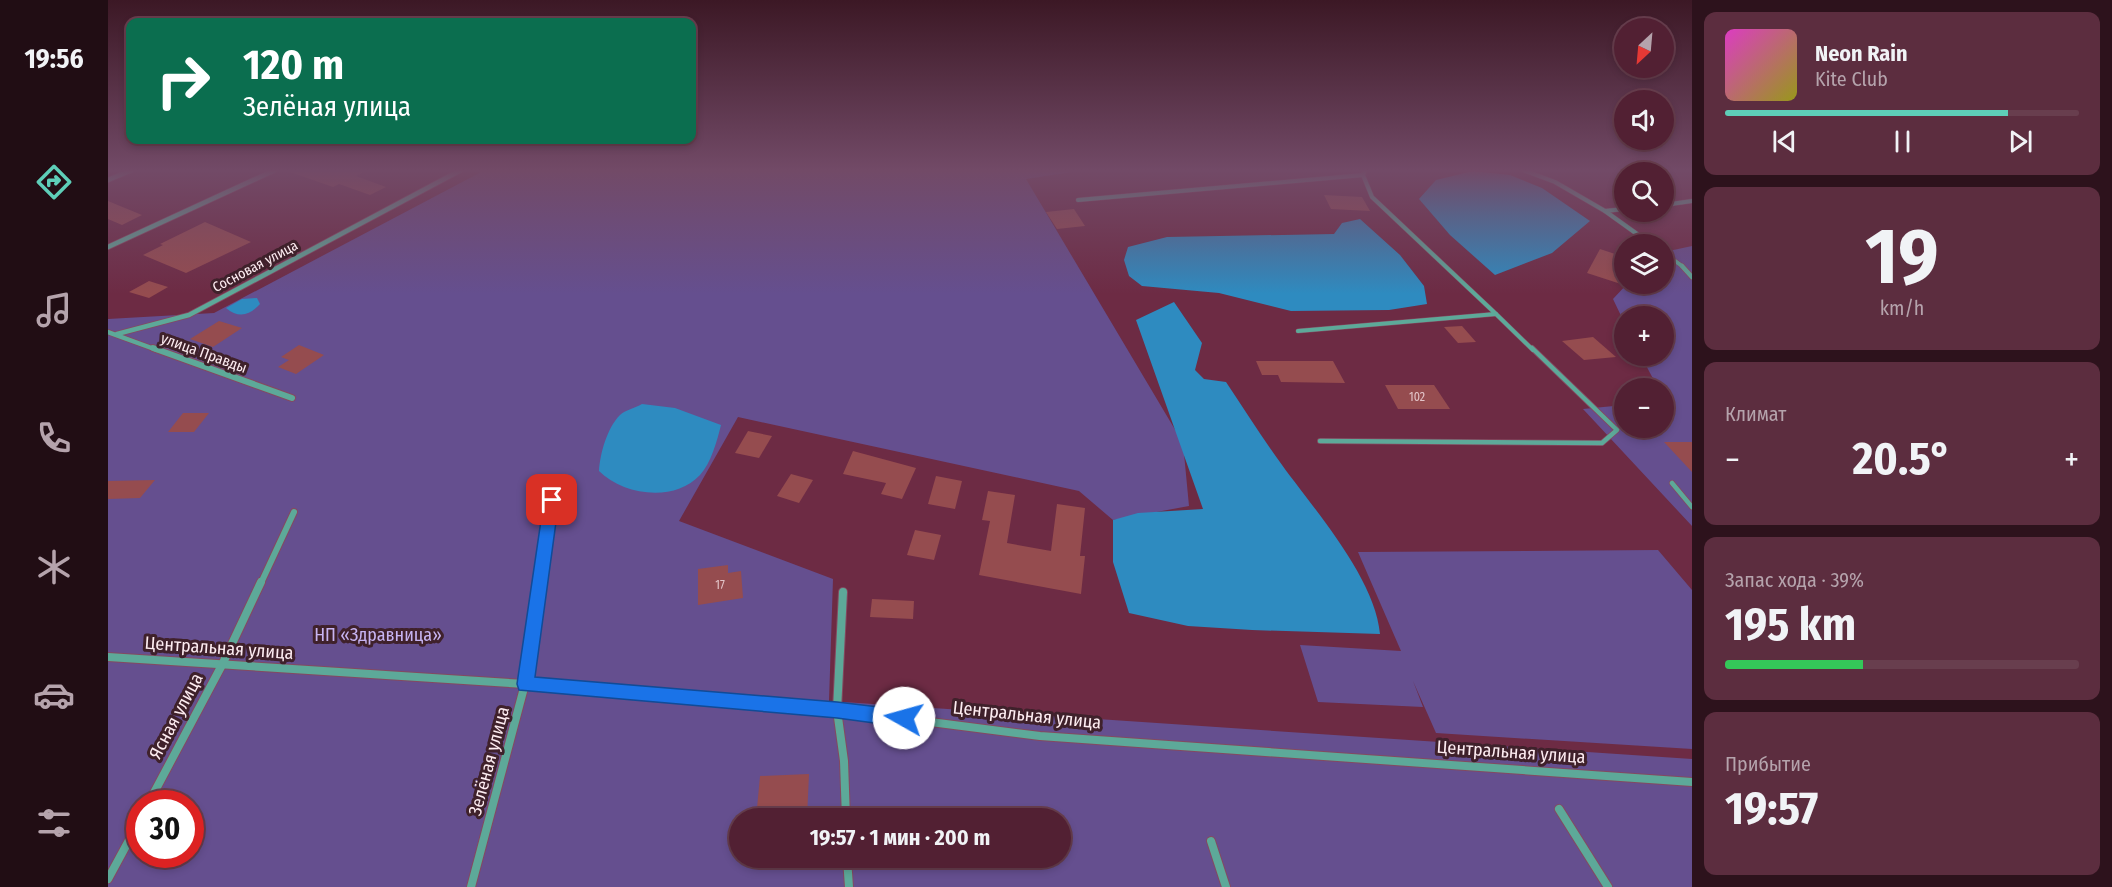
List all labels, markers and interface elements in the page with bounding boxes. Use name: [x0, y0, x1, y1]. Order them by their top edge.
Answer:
north arrow: [1614, 18, 1674, 78]
map controls: [1614, 18, 1674, 438]
text: 120 m: [243, 40, 344, 90]
text: Neon Rain: [1815, 40, 1908, 67]
icon: right: [144, 42, 222, 120]
text: 19:56: [24, 43, 84, 75]
text: Kite Club: [1815, 67, 1888, 91]
button: sound: [1614, 90, 1674, 150]
text: Зелёная улица: [243, 91, 411, 123]
icon: previous: [1768, 125, 1801, 158]
icon: pause: [1886, 125, 1919, 158]
icon: next: [2004, 125, 2037, 158]
icon: directions: [33, 161, 75, 203]
button: search: [1614, 162, 1674, 222]
text: 19: [1865, 210, 1939, 304]
button: layers: [1614, 234, 1674, 294]
street label: Сосновая улица: [210, 237, 301, 296]
icon: music: [33, 289, 75, 331]
text: km/h: [1880, 296, 1924, 320]
button: +: [1614, 306, 1674, 366]
street label: улица Правды: [158, 329, 250, 377]
button: −: [1614, 378, 1674, 438]
house number: 102: [1409, 390, 1425, 404]
text: Климат: [1725, 402, 1786, 426]
icon: phone: [33, 417, 75, 459]
text: 20.5°: [1852, 432, 1951, 486]
text: −: [1725, 440, 1740, 480]
text: +: [2064, 440, 2079, 480]
pin: [526, 474, 577, 525]
icon: arrive: [535, 483, 568, 516]
icon: climate: [33, 546, 75, 588]
text: Запас хода · 39%: [1725, 568, 1864, 592]
house number: 17: [715, 578, 725, 592]
text: 195 km: [1725, 598, 1856, 652]
park label: НП «Здравница»: [314, 624, 442, 646]
street label: Центральная улица: [144, 632, 294, 664]
street label: Ясная улица: [144, 669, 208, 763]
icon: car: [33, 674, 75, 716]
position arrow: [872, 686, 936, 750]
street label: Центральная улица: [952, 696, 1102, 734]
street label: Зелёная улица: [464, 704, 514, 818]
street label: Центральная улица: [1436, 736, 1586, 768]
text: Прибытие: [1725, 752, 1811, 776]
text: 19:57: [1725, 782, 1818, 836]
speed limit sign: 30: [126, 790, 204, 868]
icon: filters: [33, 802, 75, 844]
text: 19:57 · 1 мин · 200 m: [810, 824, 990, 851]

